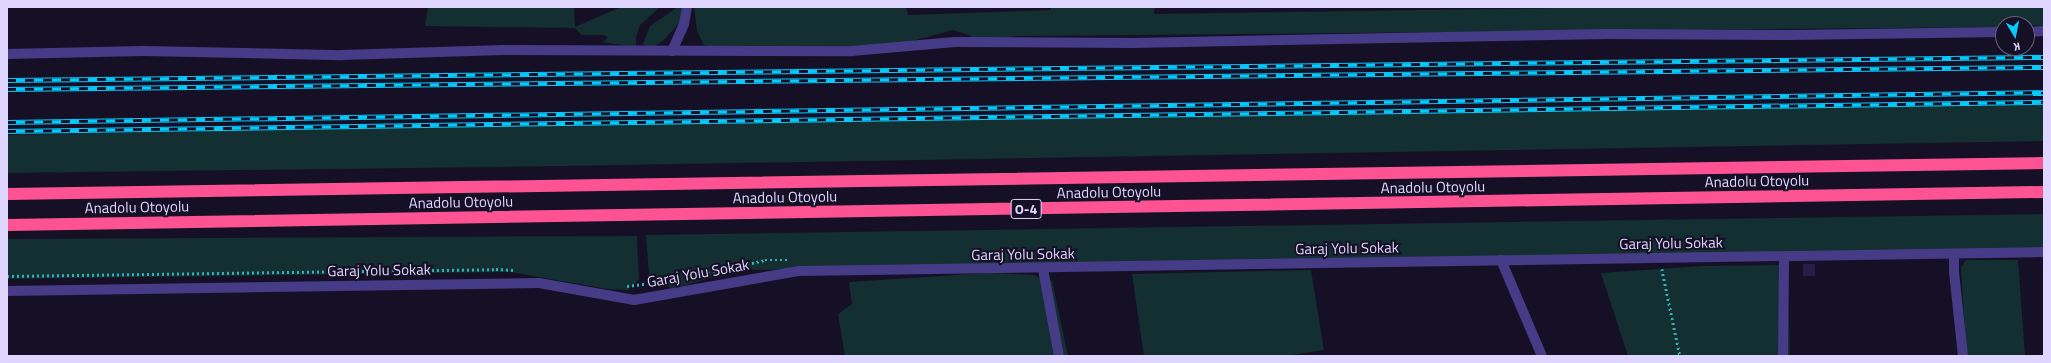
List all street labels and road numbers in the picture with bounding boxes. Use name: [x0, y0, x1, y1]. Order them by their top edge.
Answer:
street label: Anadolu Otoyolu: [1705, 171, 1809, 191]
street label: Anadolu Otoyolu: [1381, 177, 1485, 197]
street label: Anadolu Otoyolu: [1057, 182, 1161, 202]
street label: Anadolu Otoyolu: [733, 187, 837, 207]
street label: Anadolu Otoyolu: [409, 192, 513, 212]
street label: Anadolu Otoyolu: [85, 197, 189, 217]
road number: O-4: [1010, 197, 1042, 221]
street label: Garaj Yolu Sokak: [1619, 233, 1723, 253]
street label: Garaj Yolu Sokak: [1295, 238, 1399, 258]
street label: Garaj Yolu Sokak: [971, 244, 1075, 264]
street label: Garaj Yolu Sokak: [645, 255, 751, 291]
street label: Garaj Yolu Sokak: [327, 260, 431, 280]

